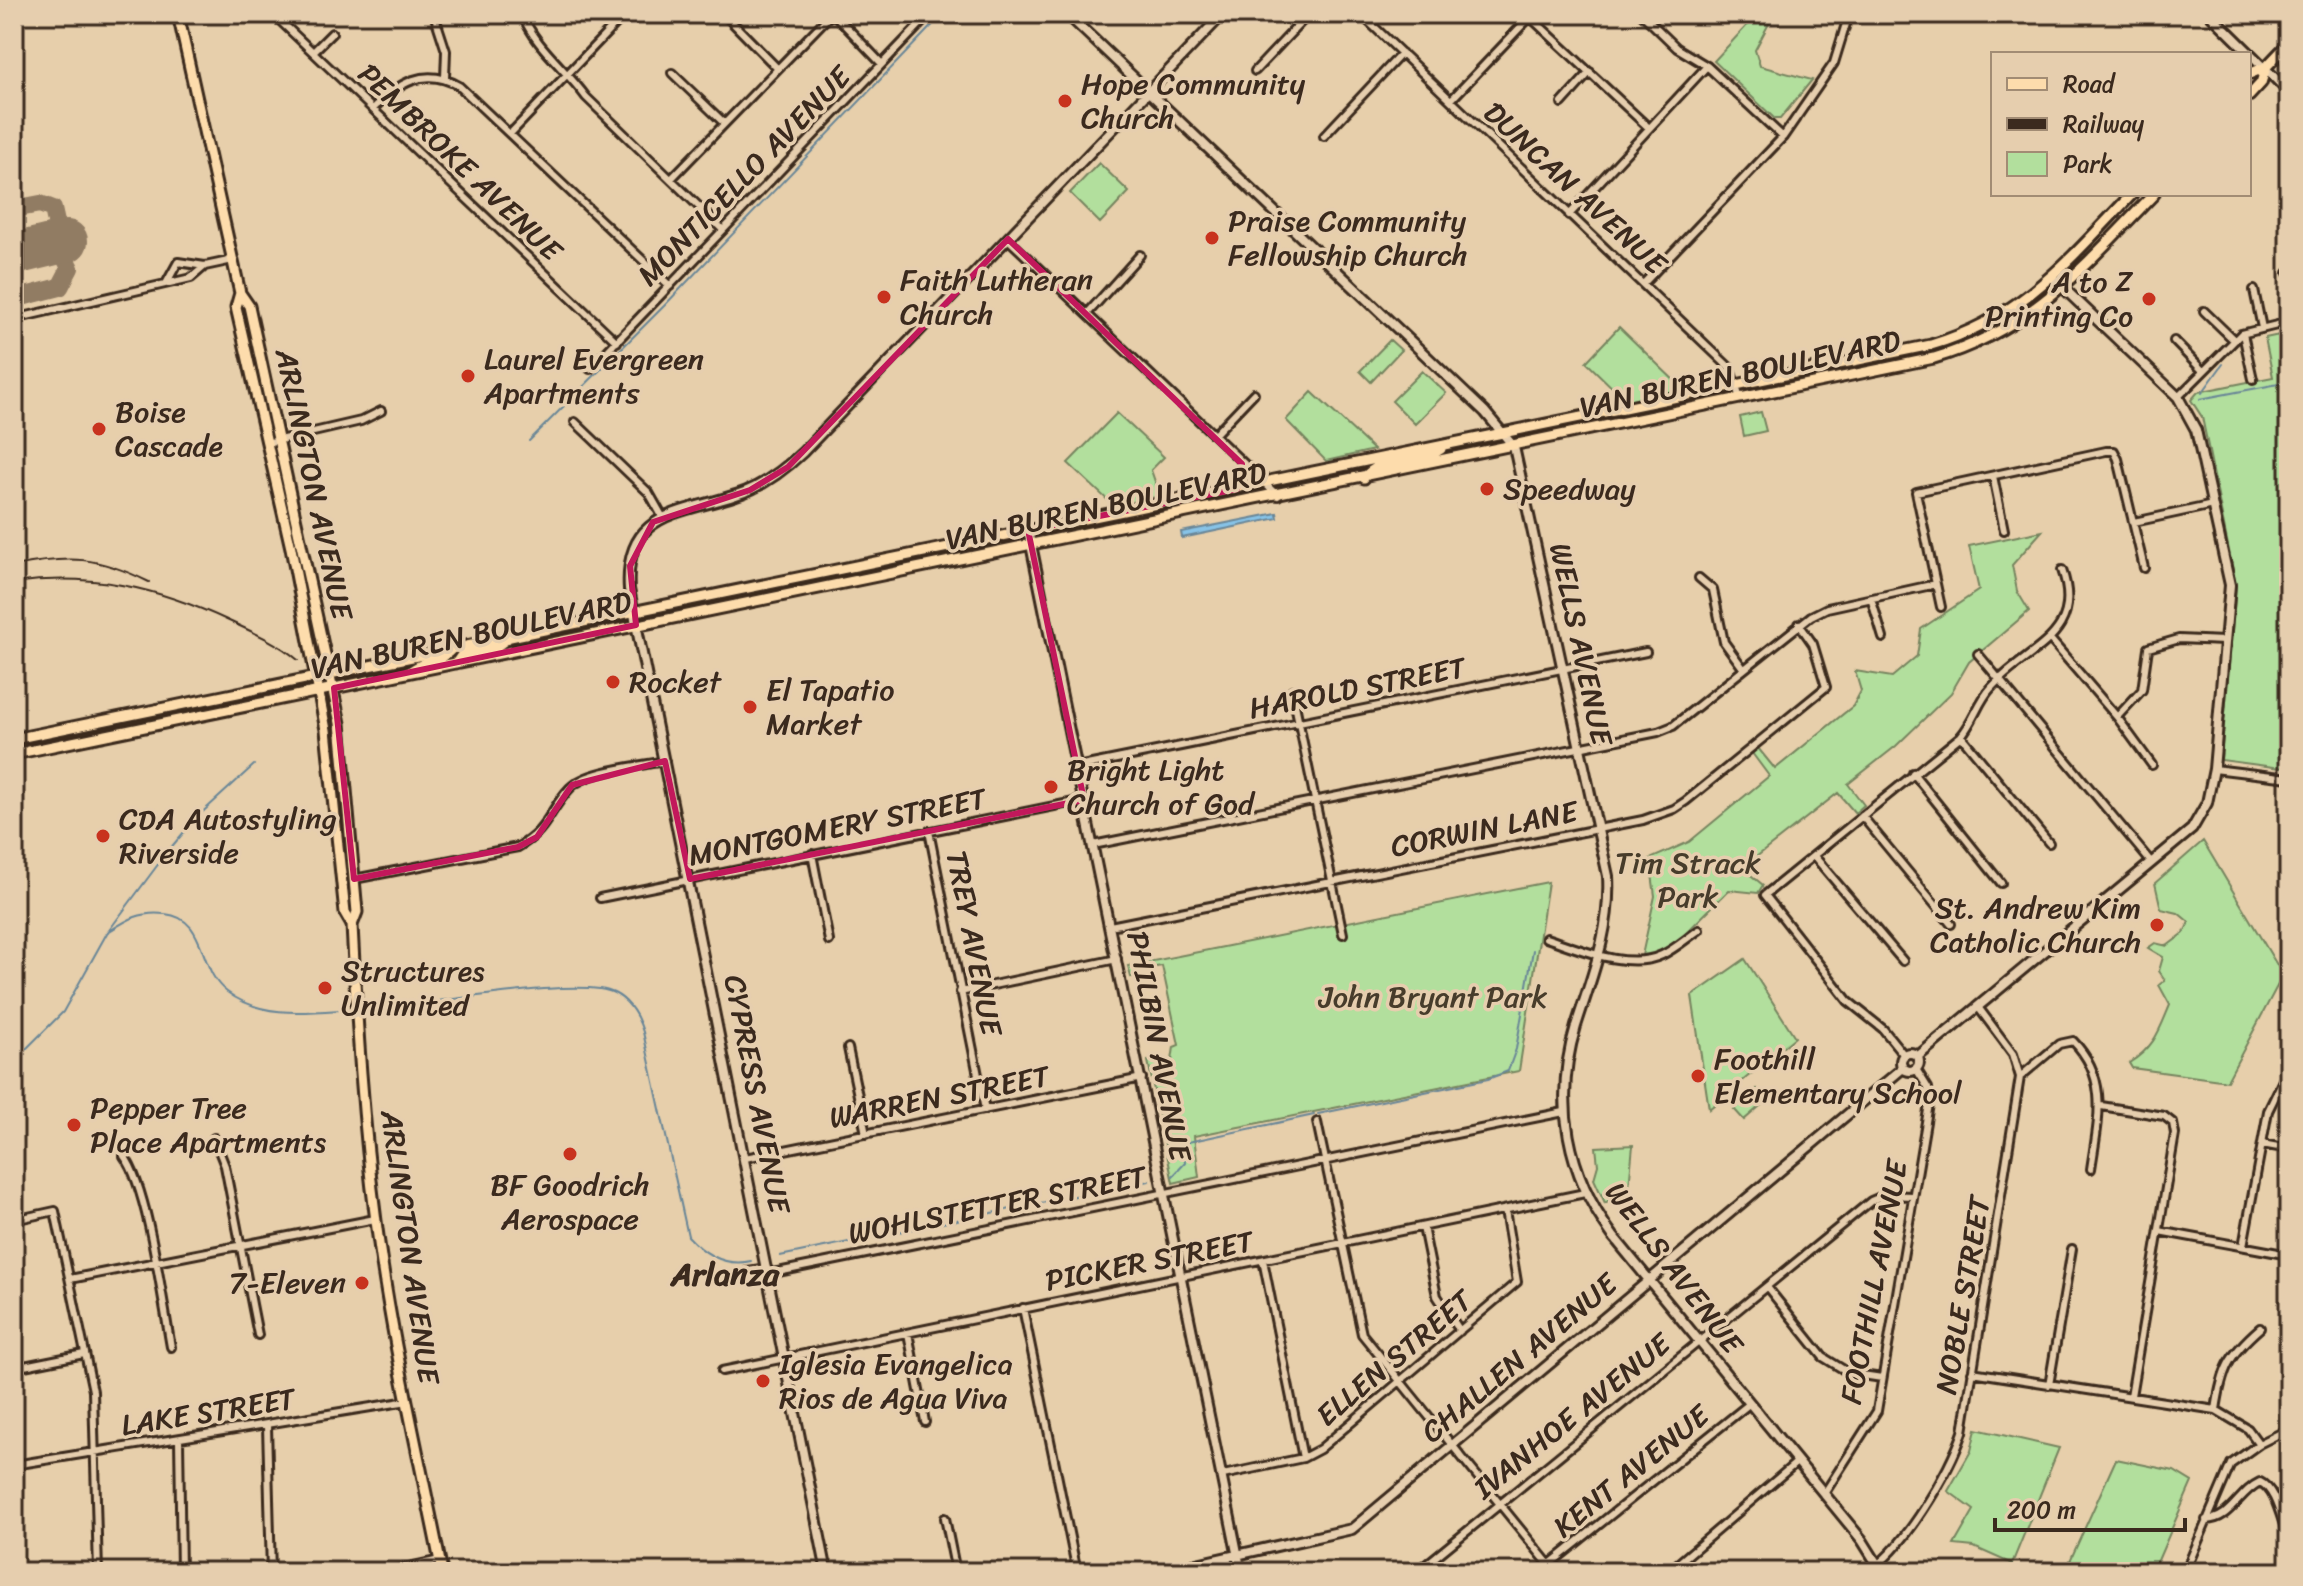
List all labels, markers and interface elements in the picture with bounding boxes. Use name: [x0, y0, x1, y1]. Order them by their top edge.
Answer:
street label: PEMBROKE AVENUE: [344, 49, 577, 277]
street label: MONTICELLO AVENUE: [623, 51, 866, 299]
legend: [1991, 52, 2251, 196]
place label: Hope Community Church: [1081, 57, 1306, 145]
text: Road: [2063, 63, 2117, 105]
street label: DUNCAN AVENUE: [1470, 88, 1682, 290]
marker: Hope Community Church: [1056, 92, 1074, 110]
text: Railway: [2063, 103, 2145, 145]
text: Park: [2063, 143, 2112, 185]
place label: Praise Community Fellowship Church: [1228, 194, 1468, 282]
marker: Praise Community Fellowship Church: [1203, 229, 1221, 247]
place label: Faith Lutheran Church: [900, 253, 1093, 341]
place label: A to Z Printing Co: [1985, 255, 2133, 343]
marker: Faith Lutheran Church: [875, 288, 893, 306]
marker: A to Z Printing Co: [2140, 290, 2158, 308]
street label: VAN BUREN BOULEVARD: [1575, 314, 1905, 434]
place label: Laurel Evergreen Apartments: [483, 332, 704, 420]
street label: ARLINGTON AVENUE: [259, 342, 370, 627]
marker: Laurel Evergreen Apartments: [459, 367, 477, 385]
place label: Boise Cascade: [115, 385, 223, 473]
marker: Boise Cascade: [90, 420, 108, 438]
street label: VAN BUREN BOULEVARD: [941, 446, 1271, 566]
place label: Speedway: [1503, 462, 1636, 516]
marker: Speedway: [1478, 480, 1496, 498]
street label: WELLS AVENUE: [1533, 538, 1629, 753]
street label: VAN BUREN BOULEVARD: [306, 575, 636, 695]
street label: HAROLD STREET: [1244, 640, 1472, 735]
place label: Rocket: [629, 655, 723, 709]
place label: El Tapatio Market: [766, 663, 895, 751]
marker: Rocket: [604, 673, 622, 691]
marker: El Tapatio Market: [741, 698, 759, 716]
place label: Bright Light Church of God: [1067, 743, 1256, 831]
street label: MONTGOMERY STREET: [684, 771, 992, 882]
marker: Bright Light Church of God: [1042, 778, 1060, 796]
street label: CORWIN LANE: [1386, 784, 1584, 874]
place label: CDA Autostyling Riverside: [119, 792, 337, 880]
marker: CDA Autostyling Riverside: [94, 827, 112, 845]
park label: Tim Strack Park: [1615, 836, 1761, 924]
street label: TREY AVENUE: [930, 846, 1019, 1043]
place label: St. Andrew Kim Catholic Church: [1930, 881, 2141, 969]
marker: St. Andrew Kim Catholic Church: [2148, 916, 2166, 934]
street label: PHILBIN AVENUE: [1110, 926, 1208, 1168]
place label: Structures Unlimited: [341, 944, 485, 1032]
street label: CYPRESS AVENUE: [707, 970, 807, 1220]
park label: John Bryant Park: [1318, 970, 1547, 1024]
marker: Structures Unlimited: [316, 979, 334, 997]
place label: Foothill Elementary School: [1714, 1032, 1962, 1120]
street label: WARREN STREET: [824, 1049, 1056, 1145]
marker: Foothill Elementary School: [1689, 1067, 1707, 1085]
place label: Pepper Tree Place Apartments: [90, 1081, 327, 1169]
street label: ARLINGTON AVENUE: [364, 1106, 456, 1390]
marker: Pepper Tree Place Apartments: [65, 1116, 83, 1134]
marker: BF Goodrich Aerospace: [561, 1145, 579, 1163]
street label: WOHLSTETTER STREET: [843, 1149, 1153, 1260]
street label: FOOTHILL AVENUE: [1824, 1153, 1925, 1409]
place label: BF Goodrich Aerospace: [490, 1158, 650, 1246]
street label: WELLS AVENUE: [1591, 1170, 1759, 1368]
street label: NOBLE STREET: [1919, 1189, 2007, 1398]
street label: PICKER STREET: [1040, 1214, 1260, 1308]
district label: Arlanza: [669, 1246, 780, 1303]
place label: 7-Eleven: [229, 1256, 346, 1310]
street label: CHALLEN AVENUE: [1408, 1257, 1632, 1457]
marker: 7-Eleven: [353, 1274, 371, 1292]
street label: ELLEN STREET: [1303, 1274, 1487, 1441]
street label: IVANHOE AVENUE: [1460, 1317, 1685, 1514]
place label: Iglesia Evangelica Rios de Agua Viva: [778, 1337, 1013, 1425]
street label: LAKE STREET: [117, 1371, 301, 1452]
marker: Iglesia Evangelica Rios de Agua Viva: [754, 1372, 772, 1390]
street label: KENT AVENUE: [1540, 1389, 1724, 1552]
scale bar: [1995, 1482, 2185, 1532]
text: 200 m: [2007, 1489, 2076, 1531]

